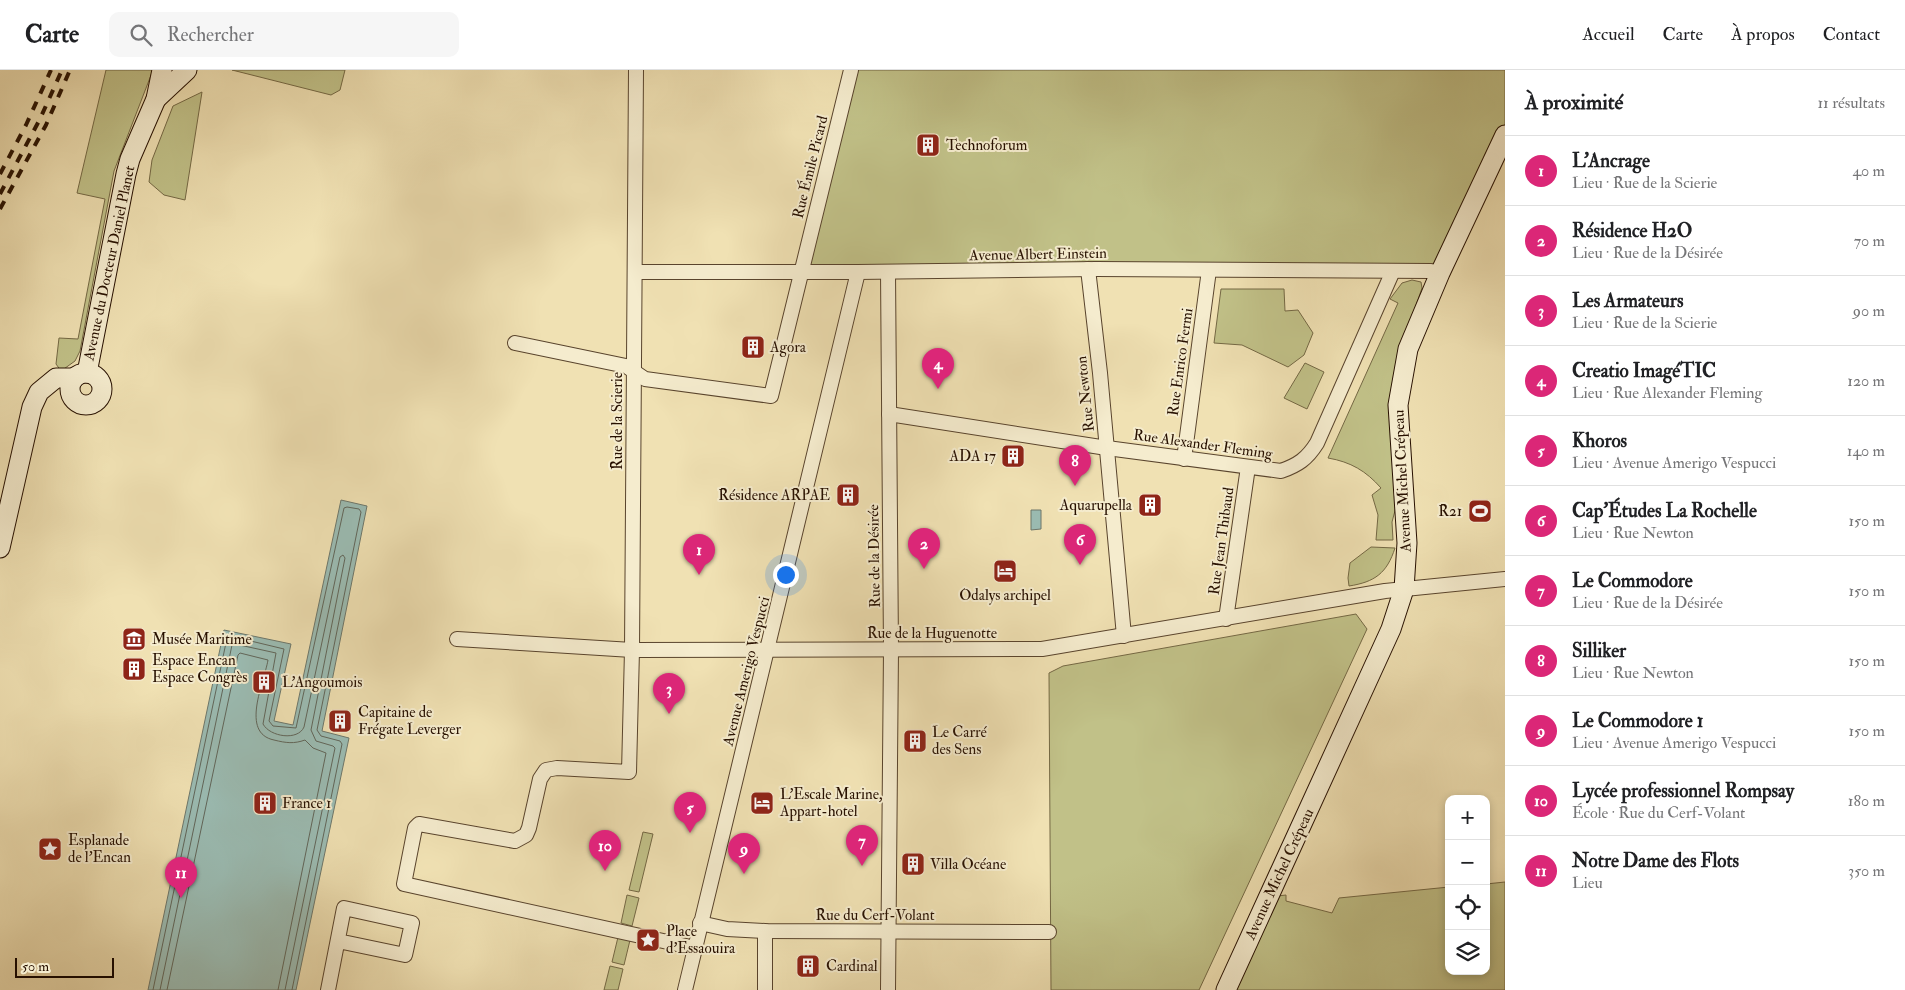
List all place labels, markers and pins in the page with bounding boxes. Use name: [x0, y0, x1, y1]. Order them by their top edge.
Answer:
building icon: Technoforum: [915, 132, 941, 158]
place label: Technoforum: [946, 136, 1028, 155]
building icon: Agora: [740, 334, 766, 360]
place label: Agora: [769, 338, 807, 357]
pin: 4: [922, 348, 954, 389]
building icon: ADA 17: [1000, 443, 1026, 469]
pin: 8: [1059, 445, 1091, 486]
place label: ADA 17: [949, 447, 996, 466]
building icon: Résidence ARPAE: [835, 482, 861, 508]
place label: Résidence ARPAE: [718, 486, 830, 505]
building icon: Aquarupella: [1137, 492, 1163, 518]
place label: Aquarupella: [1059, 496, 1133, 516]
sports icon: R21: [1467, 498, 1493, 524]
place label: R21: [1438, 502, 1462, 521]
pin: 6: [1064, 524, 1096, 565]
pin: 2: [908, 528, 940, 569]
pin: 1: [683, 534, 715, 575]
hotel icon: Odalys archipel: [992, 558, 1018, 584]
place label: Odalys archipel: [959, 586, 1051, 606]
museum icon: Musée Maritime: [121, 626, 147, 652]
place label: Musée Maritime: [152, 630, 252, 649]
place label: Espace Encan Espace Congrès: [152, 651, 247, 688]
building icon: Espace Encan Espace Congrès: [121, 656, 147, 682]
building icon: L'Angoumois: [251, 669, 277, 695]
place label: L'Angoumois: [282, 673, 362, 692]
pin: 3: [653, 673, 685, 714]
place label: Capitaine de Frégate Leverger: [358, 703, 462, 739]
building icon: Capitaine de Frégate Leverger: [327, 708, 353, 734]
place label: Le Carré des Sens: [932, 723, 988, 759]
building icon: Le Carré des Sens: [902, 728, 928, 754]
place label: L'Escale Marine, Appart-hotel: [779, 785, 883, 822]
building icon: France 1: [252, 790, 278, 816]
hotel icon: L'Escale Marine, Appart-hotel: [749, 790, 775, 816]
pin: 5: [674, 792, 706, 833]
place label: France 1: [282, 794, 331, 813]
pin: 7: [846, 825, 878, 866]
pin: 10: [589, 830, 621, 871]
place label: Esplanade de l’Encan: [68, 831, 131, 867]
pin: 9: [728, 833, 760, 874]
place icon: Esplanade de l’Encan: [37, 836, 63, 862]
building icon: Villa Océane: [900, 851, 926, 877]
place label: Villa Océane: [930, 855, 1006, 874]
pin: 11: [165, 857, 197, 898]
place label: Place d'Essaouira: [666, 922, 736, 958]
place icon: Place d'Essaouira: [635, 927, 661, 953]
building icon: Cardinal: [795, 953, 821, 979]
place label: Cardinal: [826, 957, 878, 976]

